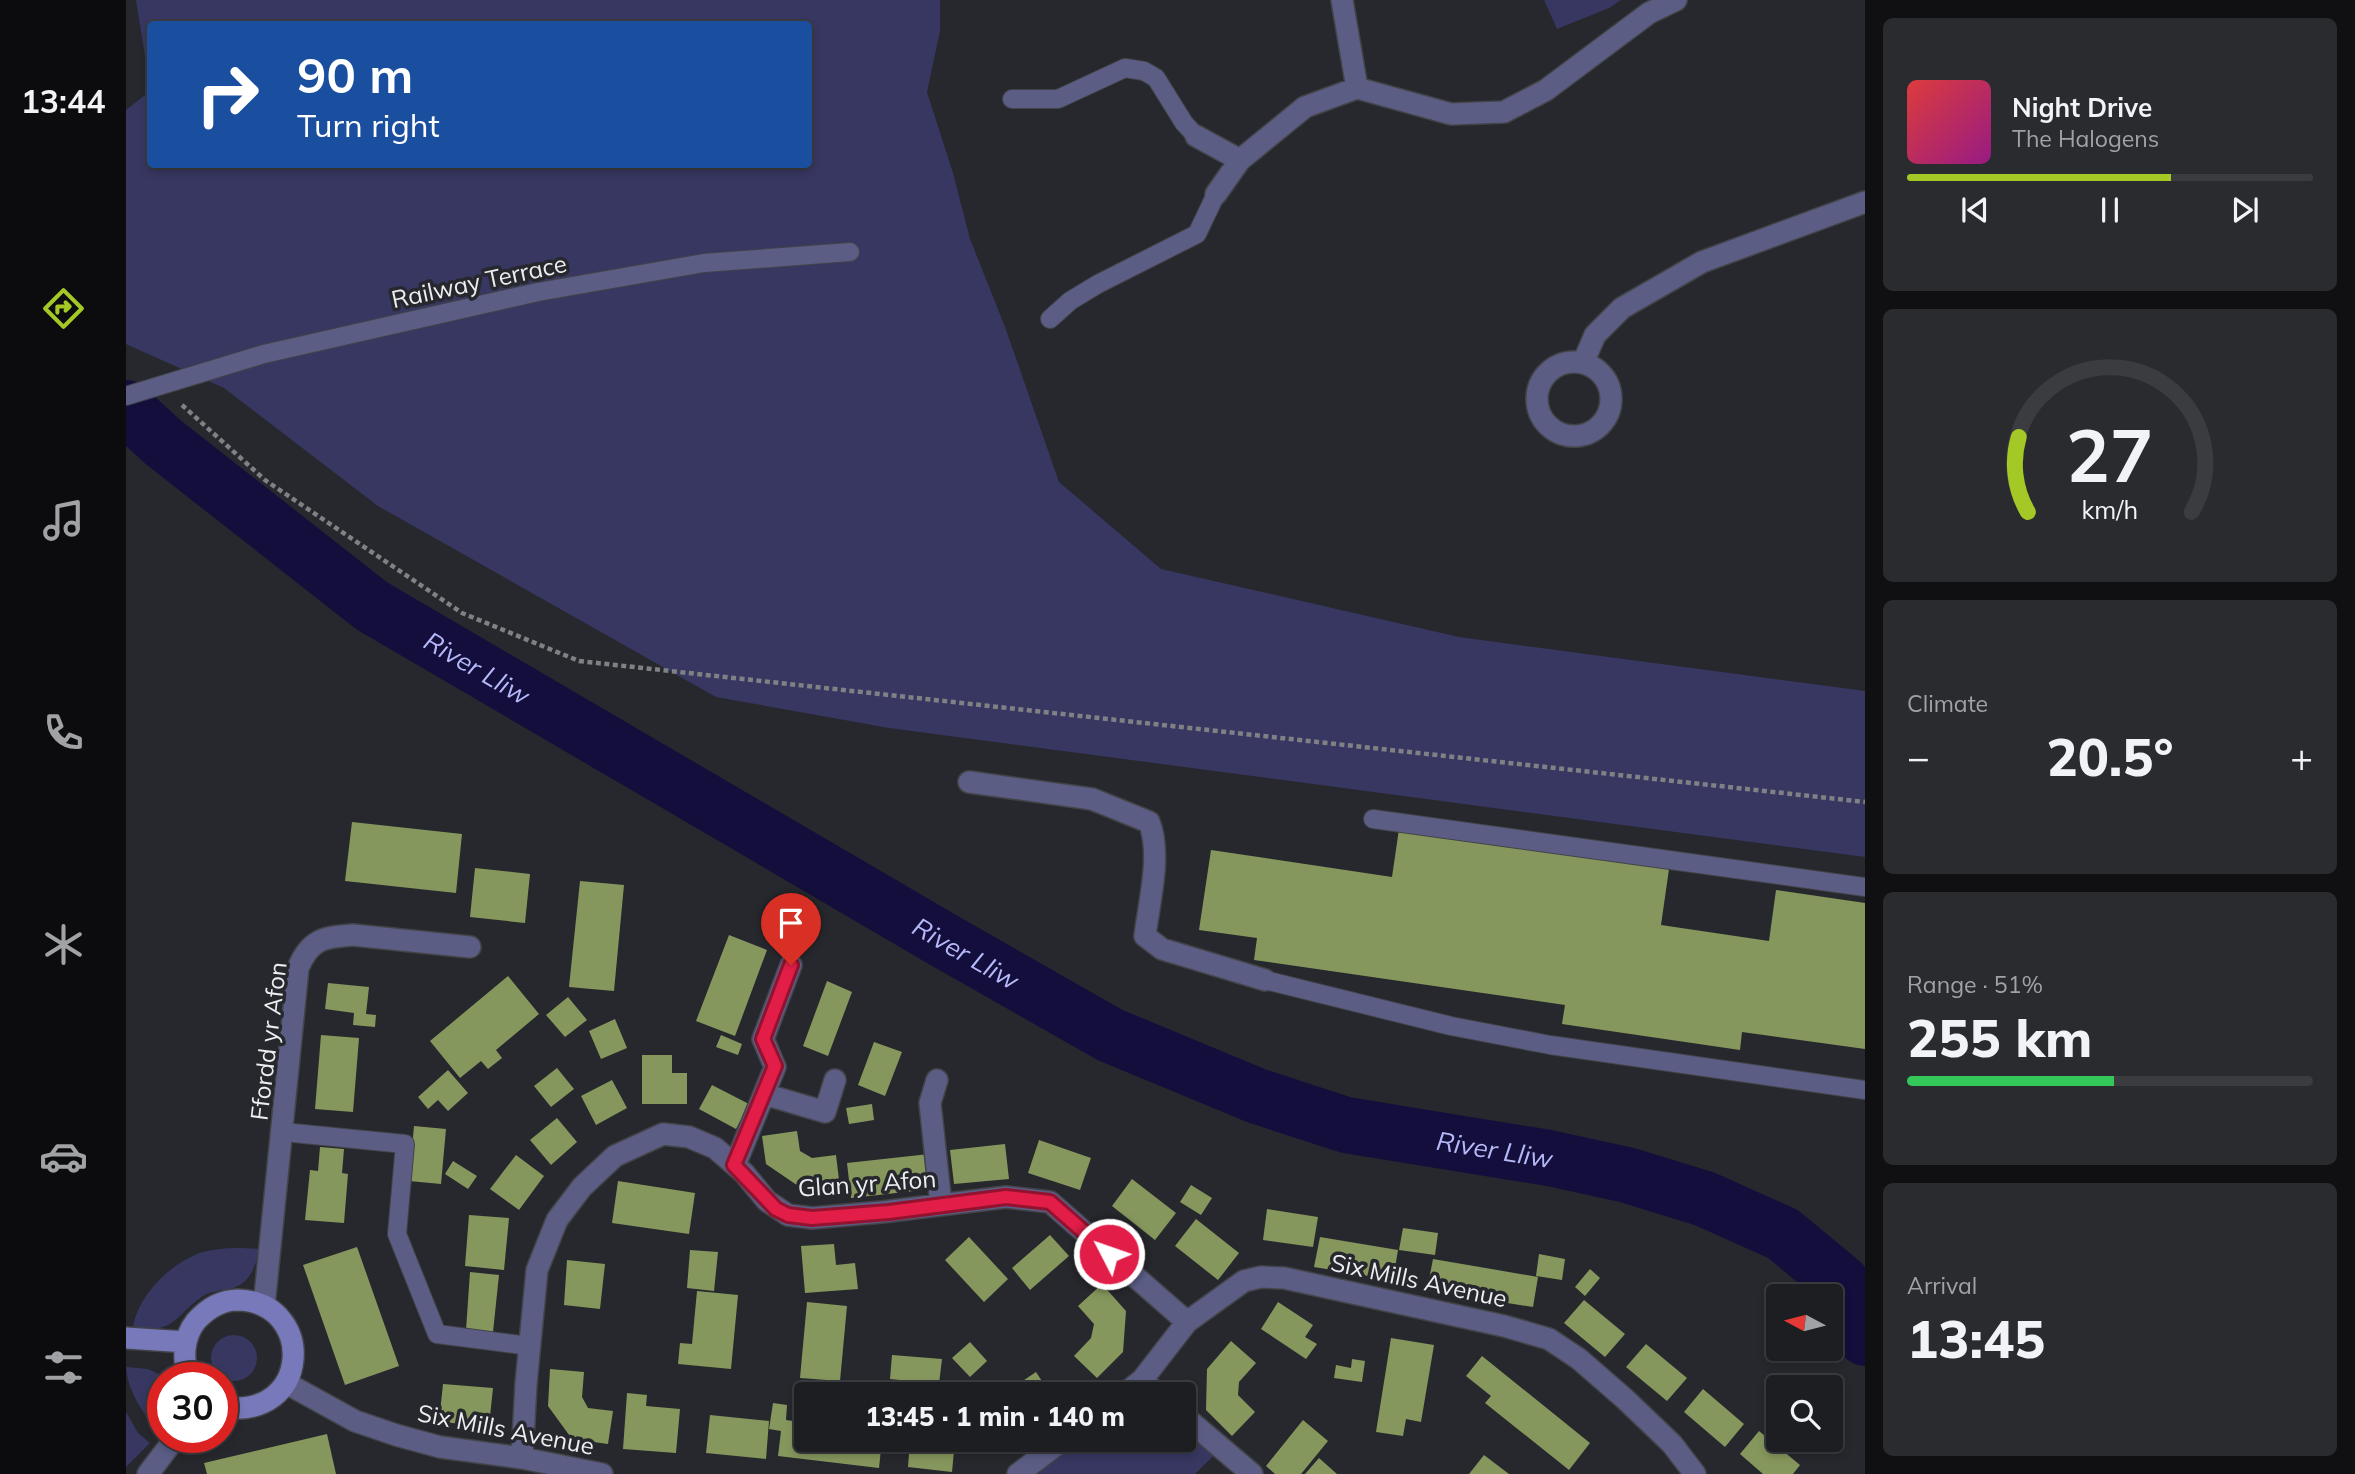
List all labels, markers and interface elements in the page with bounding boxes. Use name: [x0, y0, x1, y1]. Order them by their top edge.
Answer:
text: 90 m: [297, 44, 413, 105]
icon: right: [182, 49, 273, 140]
text: 13:44: [21, 81, 105, 121]
text: Night Drive: [2012, 91, 2152, 124]
text: Turn right: [297, 105, 440, 145]
text: The Halogens: [2012, 124, 2159, 153]
icon: previous: [1956, 191, 1994, 229]
icon: pause: [2091, 191, 2129, 229]
icon: next: [2226, 191, 2264, 229]
street label: Railway Terrace: [389, 248, 569, 314]
icon: directions: [39, 284, 88, 333]
text: 27: [2066, 409, 2154, 500]
text: km/h: [2082, 494, 2138, 525]
icon: music: [39, 496, 88, 545]
water label: River Lliw: [418, 624, 537, 712]
text: Climate: [1907, 689, 1988, 718]
icon: phone: [39, 708, 88, 757]
text: 20.5°: [2046, 724, 2174, 789]
text: −: [1907, 733, 1930, 781]
text: +: [2290, 733, 2313, 781]
pin: [761, 893, 821, 965]
icon: arrive: [772, 904, 810, 942]
water label: River Lliw: [907, 909, 1026, 997]
icon: climate: [39, 920, 88, 969]
street label: Ffordd yr Afon: [243, 960, 293, 1122]
text: Range · 51%: [1907, 970, 2043, 999]
text: 255 km: [1907, 1005, 2092, 1070]
water label: River Lliw: [1434, 1123, 1556, 1175]
icon: car: [39, 1132, 88, 1181]
street label: Glan yr Afon: [797, 1163, 937, 1203]
position arrow: [1072, 1217, 1146, 1291]
street label: Six Mills Avenue: [1328, 1247, 1510, 1313]
text: Arrival: [1907, 1271, 1977, 1300]
north arrow: [1766, 1284, 1843, 1362]
map controls: [1766, 1284, 1843, 1452]
text: 13:45: [1907, 1306, 2045, 1371]
icon: filters: [39, 1343, 88, 1392]
speed limit sign: 30: [147, 1362, 238, 1453]
button: search: [1766, 1375, 1843, 1452]
street label: Six Mills Avenue: [415, 1397, 597, 1461]
text: 13:45 · 1 min · 140 m: [865, 1400, 1125, 1433]

